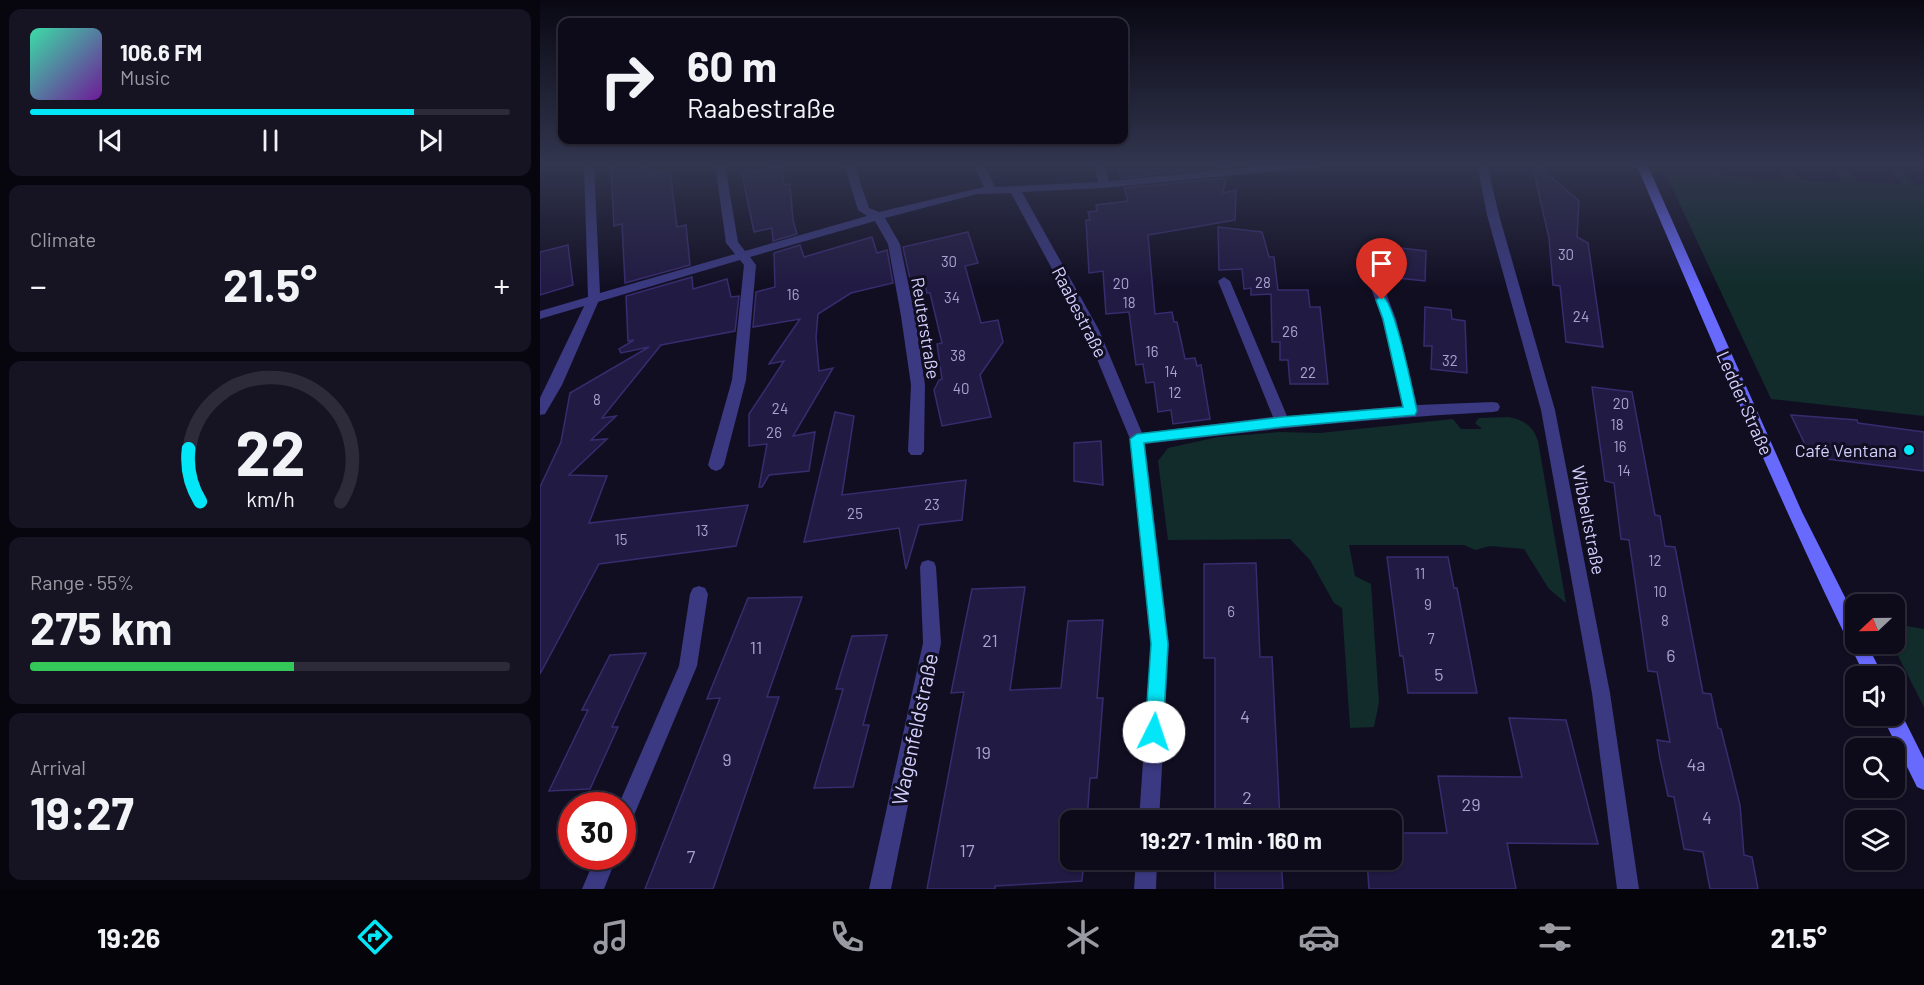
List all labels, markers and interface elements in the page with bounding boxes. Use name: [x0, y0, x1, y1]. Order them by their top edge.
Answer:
text: 106.6 FM: [120, 39, 202, 65]
text: 60 m: [687, 40, 777, 90]
icon: right: [588, 42, 666, 120]
text: Music: [120, 65, 170, 89]
text: Raabestraße: [687, 91, 836, 123]
icon: previous: [94, 124, 127, 157]
icon: pause: [254, 124, 287, 157]
icon: next: [414, 124, 447, 157]
text: Climate: [30, 227, 96, 251]
pin: [1356, 238, 1407, 300]
house number: 30: [1558, 245, 1574, 263]
icon: arrive: [1365, 247, 1398, 280]
house number: 30: [941, 252, 957, 270]
text: 21.5°: [223, 257, 317, 311]
street label: Raabestraße: [1048, 263, 1112, 361]
text: −: [30, 265, 47, 305]
text: +: [494, 265, 510, 305]
house number: 28: [1255, 273, 1271, 291]
house number: 20: [1113, 274, 1129, 292]
street label: Reuterstraße: [907, 275, 945, 381]
house number: 16: [787, 285, 799, 303]
house number: 34: [944, 288, 960, 306]
house number: 18: [1122, 293, 1136, 311]
house number: 24: [1573, 307, 1589, 325]
house number: 26: [1282, 322, 1298, 340]
house number: 16: [1146, 342, 1158, 360]
house number: 38: [950, 346, 966, 364]
street label: Ledder Straße: [1712, 348, 1778, 458]
house number: 32: [1442, 351, 1458, 369]
house number: 14: [1164, 362, 1178, 380]
house number: 22: [1300, 363, 1316, 381]
house number: 40: [953, 379, 969, 397]
house number: 12: [1168, 383, 1182, 401]
house number: 8: [593, 390, 601, 408]
house number: 20: [1613, 394, 1629, 412]
house number: 24: [772, 399, 788, 417]
text: 22: [235, 414, 305, 488]
house number: 18: [1610, 415, 1624, 433]
house number: 26: [766, 423, 782, 441]
house number: 16: [1614, 437, 1626, 455]
place label: Café Ventana: [1795, 439, 1897, 461]
marker: Café Ventana: [1902, 443, 1916, 457]
house number: 14: [1617, 461, 1631, 479]
street label: Wibbeltstraße: [1568, 464, 1610, 576]
text: km/h: [246, 486, 294, 511]
house number: 23: [924, 495, 940, 513]
house number: 25: [847, 504, 863, 522]
house number: 13: [696, 521, 708, 539]
house number: 15: [615, 530, 627, 548]
house number: 12: [1648, 551, 1662, 569]
house number: 11: [1415, 564, 1425, 582]
text: Range · 55%: [30, 570, 134, 594]
house number: 10: [1653, 582, 1667, 600]
north arrow: [1845, 594, 1905, 654]
map controls: [1845, 594, 1905, 870]
house number: 9: [1424, 595, 1432, 613]
text: 275 km: [30, 600, 172, 654]
house number: 6: [1227, 602, 1235, 620]
house number: 8: [1661, 611, 1669, 629]
house number: 21: [982, 629, 998, 651]
house number: 7: [1427, 629, 1435, 647]
house number: 11: [750, 636, 762, 658]
house number: 6: [1666, 644, 1676, 666]
street label: Wagenfeldstraße: [886, 651, 942, 807]
house number: 5: [1434, 663, 1444, 685]
button: sound: [1845, 666, 1905, 726]
position arrow: [1122, 700, 1186, 764]
house number: 4: [1240, 705, 1250, 727]
button: search: [1845, 738, 1905, 798]
house number: 19: [975, 741, 991, 763]
house number: 9: [722, 748, 732, 770]
house number: 4a: [1686, 753, 1706, 775]
text: Arrival: [30, 755, 86, 779]
text: 19:27: [30, 785, 134, 839]
house number: 2: [1242, 786, 1252, 808]
speed limit sign: 30: [558, 792, 636, 870]
house number: 29: [1461, 793, 1481, 815]
house number: 4: [1702, 806, 1712, 828]
button: layers: [1845, 810, 1905, 870]
text: 19:27 · 1 min · 160 m: [1140, 827, 1322, 853]
house number: 17: [960, 839, 975, 861]
house number: 7: [687, 845, 696, 867]
icon: directions: [354, 916, 396, 958]
icon: music: [590, 916, 632, 958]
icon: phone: [826, 916, 868, 958]
icon: climate: [1062, 916, 1104, 958]
icon: car: [1298, 916, 1340, 958]
icon: filters: [1534, 916, 1576, 958]
text: 19:26: [97, 921, 160, 953]
text: 21.5°: [1770, 921, 1827, 953]

